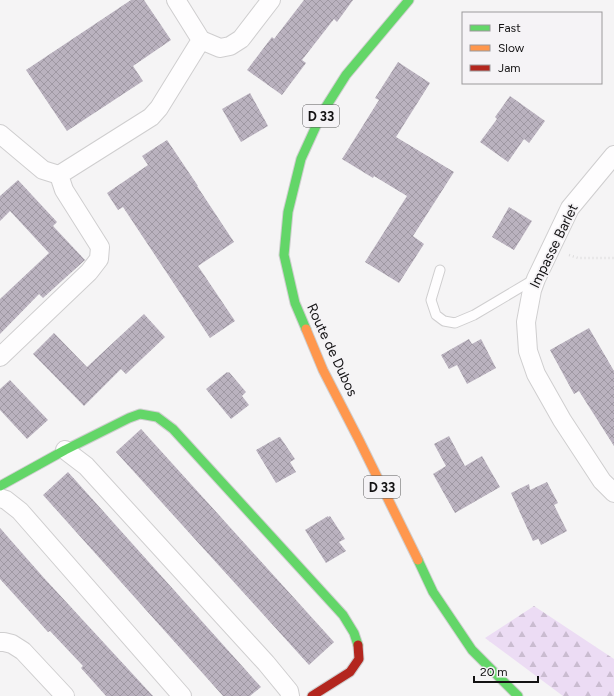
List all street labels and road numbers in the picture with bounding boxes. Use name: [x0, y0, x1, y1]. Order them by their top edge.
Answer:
road number: D 33: [303, 105, 339, 127]
street label: Impasse Barlet: [526, 201, 582, 291]
street label: Route de Dubos: [303, 301, 361, 399]
road number: D 33: [364, 476, 400, 498]

